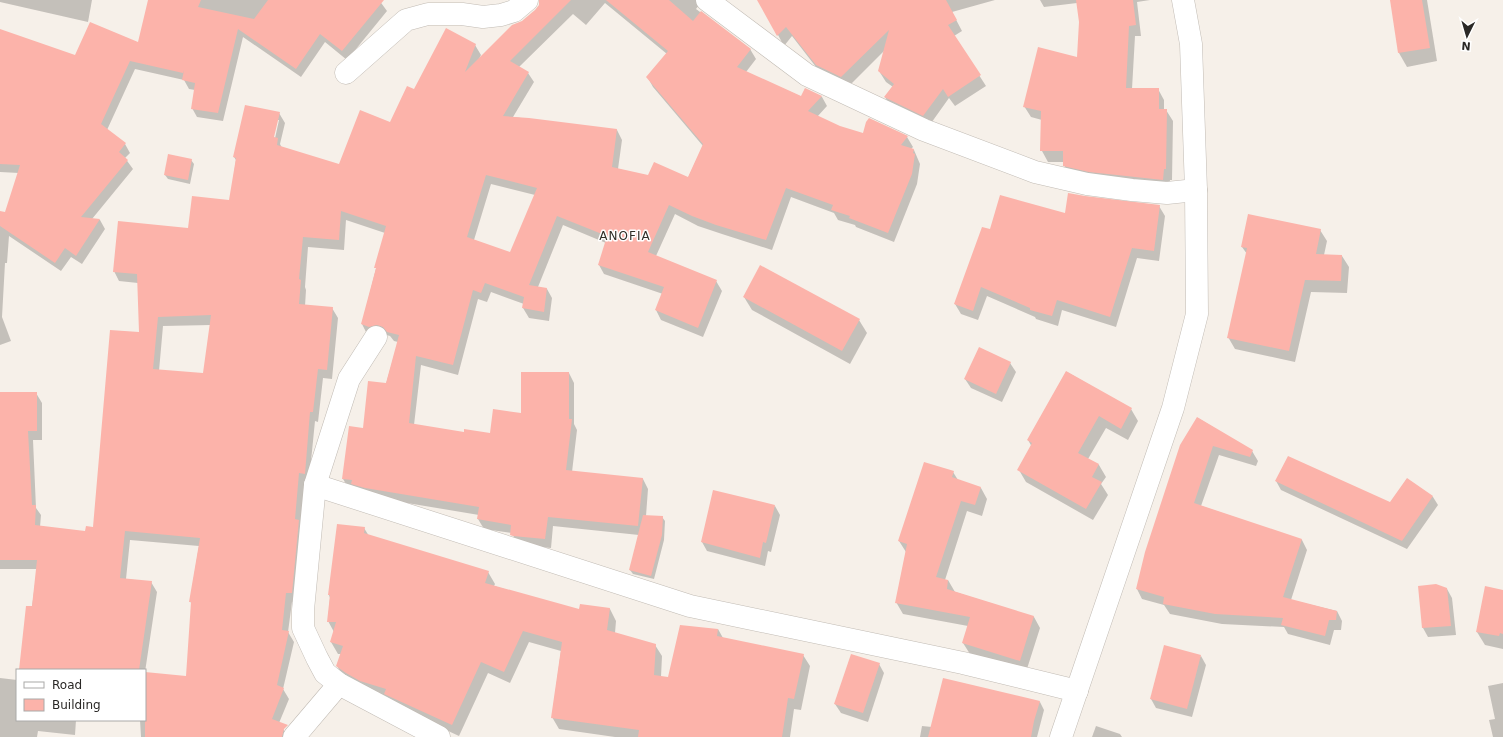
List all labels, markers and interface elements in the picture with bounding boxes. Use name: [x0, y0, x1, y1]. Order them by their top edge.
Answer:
north arrow: [1447, 16, 1487, 56]
text: N: [1461, 39, 1471, 52]
district label: ANOFIA: [599, 229, 651, 243]
legend: [16, 669, 146, 721]
text: Road: [52, 678, 82, 692]
text: Building: [52, 698, 101, 712]

